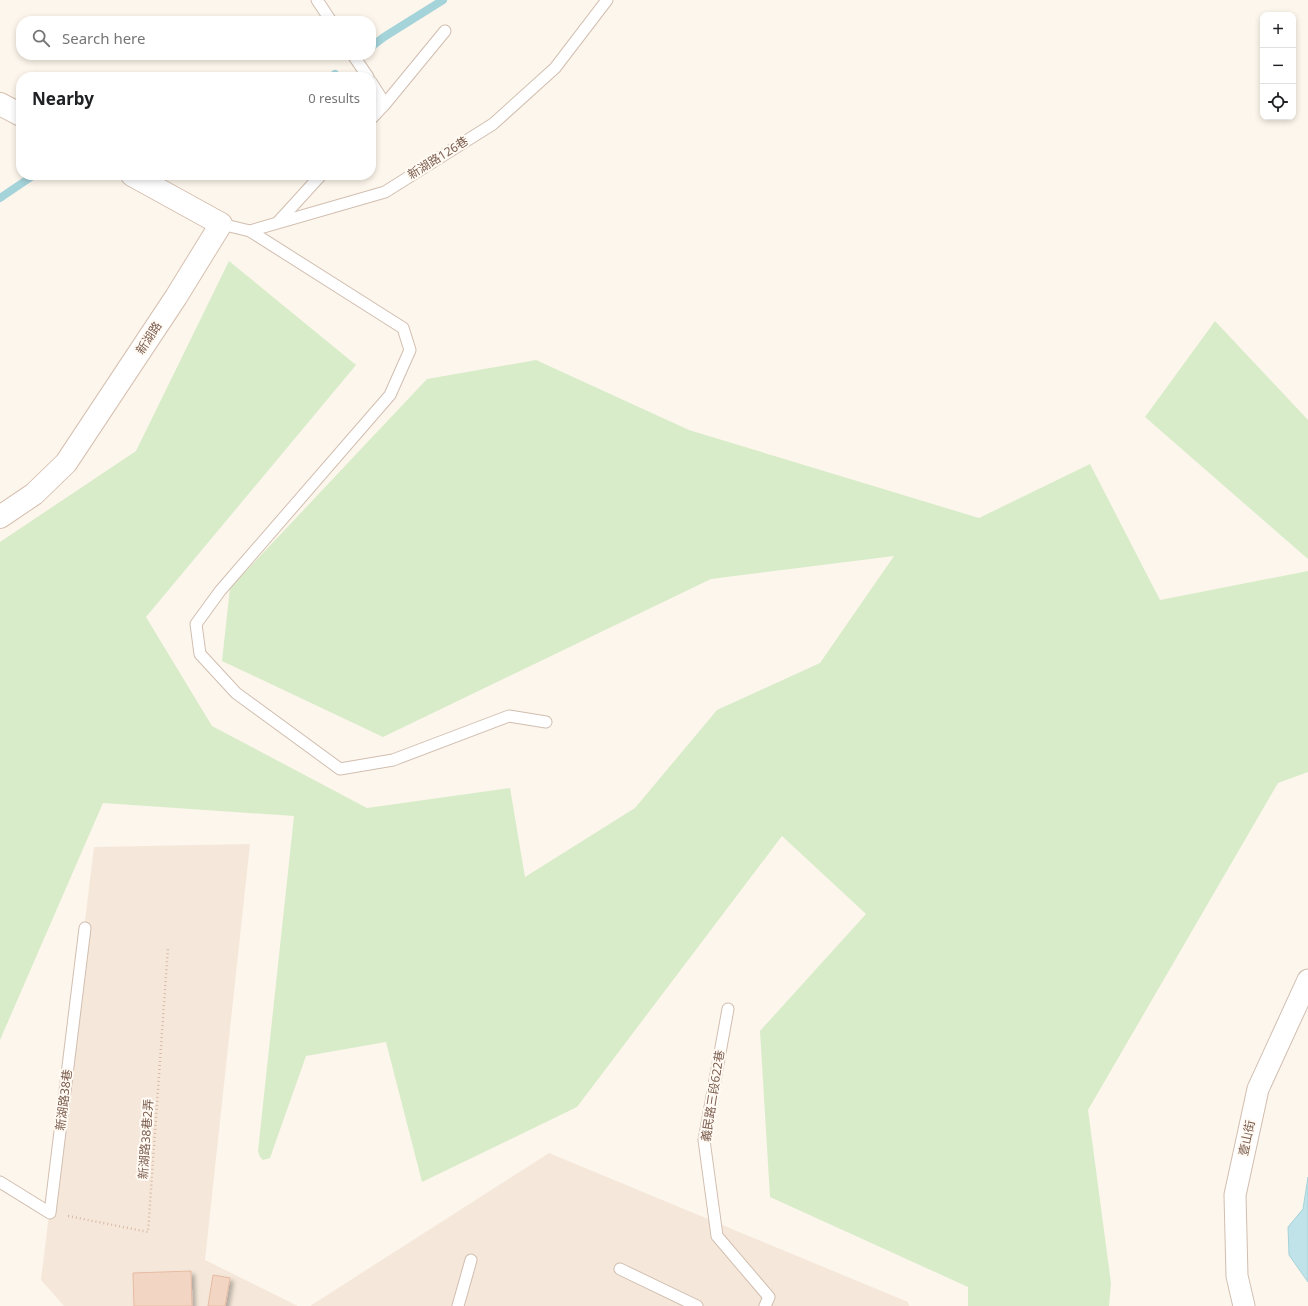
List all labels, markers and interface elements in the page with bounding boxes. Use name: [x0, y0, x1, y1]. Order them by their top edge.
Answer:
map controls: [1260, 12, 1296, 120]
button: +: [1260, 12, 1296, 48]
search box: [16, 16, 376, 60]
icon: search: [30, 27, 52, 49]
text: Search here: [62, 28, 145, 48]
button: −: [1260, 48, 1296, 84]
button: locate: [1260, 84, 1296, 120]
text: Nearby: [32, 87, 94, 110]
text: 0 results: [308, 89, 360, 107]
street label: 新湖路126巷: [404, 132, 471, 183]
street label: 新湖路: [132, 318, 166, 357]
street label: 義民路三段622巷: [697, 1049, 728, 1143]
street label: 新湖路38巷: [51, 1068, 76, 1132]
street label: 新湖路38巷2弄: [134, 1098, 157, 1180]
street label: 壹山街: [1234, 1119, 1259, 1157]

